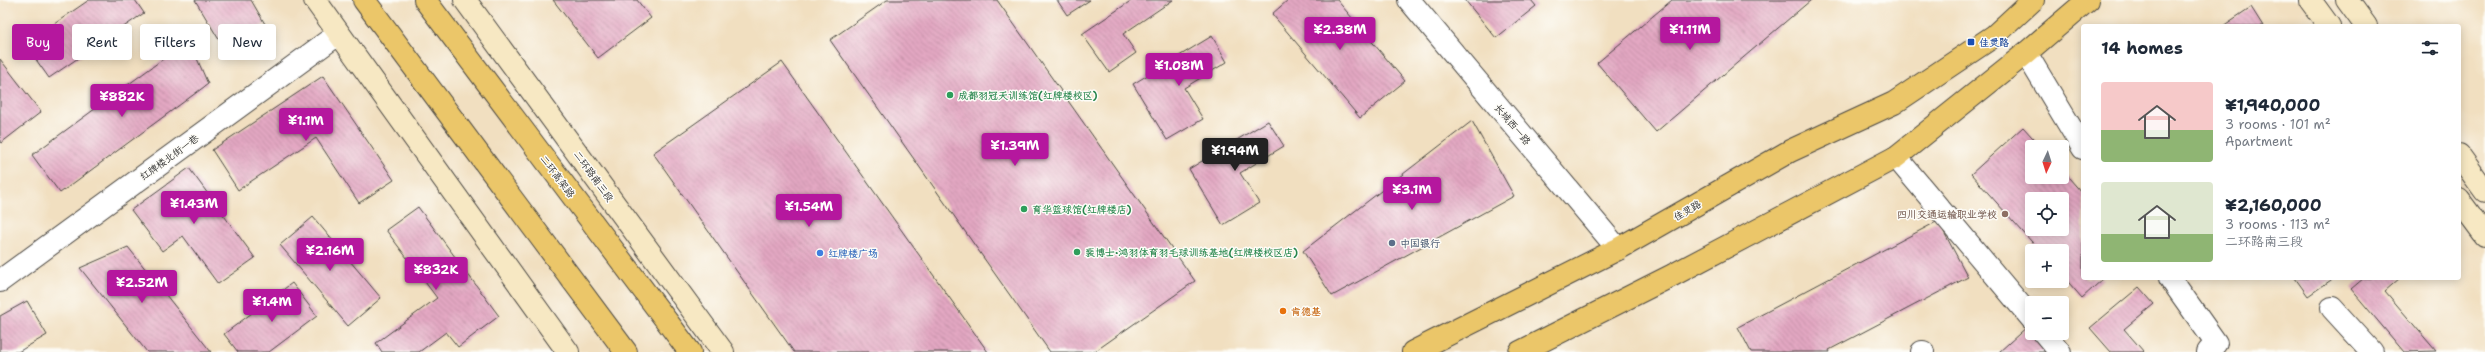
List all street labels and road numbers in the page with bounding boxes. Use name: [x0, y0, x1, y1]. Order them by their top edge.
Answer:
street label: 长城西一路: [1492, 101, 1534, 148]
street label: 红牌楼北街一巷: [137, 131, 202, 183]
street label: 二环路南三段: [571, 148, 616, 204]
street label: 二环高架路: [537, 152, 578, 200]
street label: 佳灵路: [1671, 197, 1703, 224]

